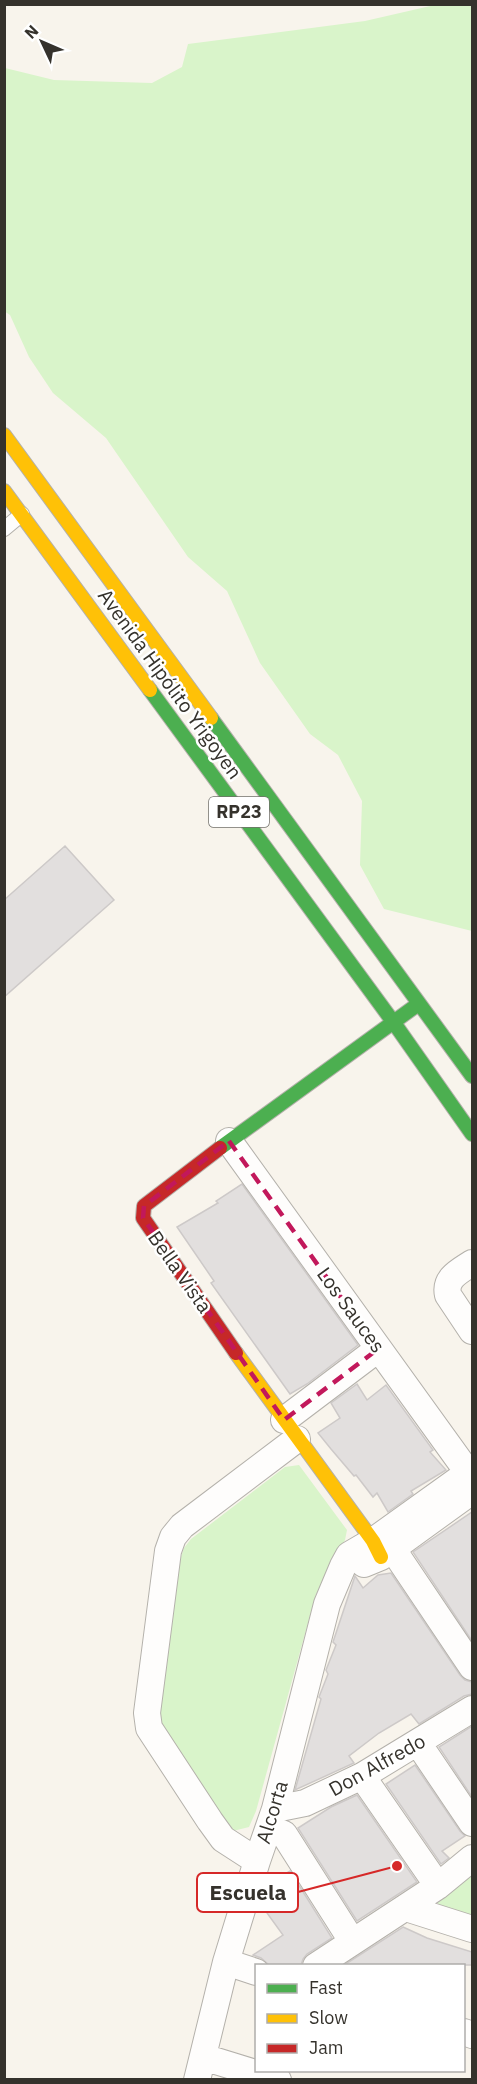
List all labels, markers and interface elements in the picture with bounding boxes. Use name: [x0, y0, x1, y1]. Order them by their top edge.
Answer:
north arrow: [12, 12, 72, 72]
text: N: [20, 20, 42, 43]
street label: Avenida Hipólito Yrigoyen: [92, 583, 249, 784]
road number: RP23: [209, 797, 269, 827]
street label: Bella Vista: [142, 1225, 219, 1319]
street label: Los Sauces: [311, 1261, 392, 1358]
street label: Don Alfredo: [324, 1727, 430, 1802]
street label: Alcorta: [249, 1777, 294, 1847]
callout: Escuela: [197, 1873, 298, 1912]
text: Escuela: [210, 1878, 286, 1906]
legend: [255, 1964, 465, 2072]
text: Fast: [309, 1976, 343, 1999]
text: Slow: [309, 2006, 348, 2029]
text: Jam: [309, 2036, 344, 2059]

